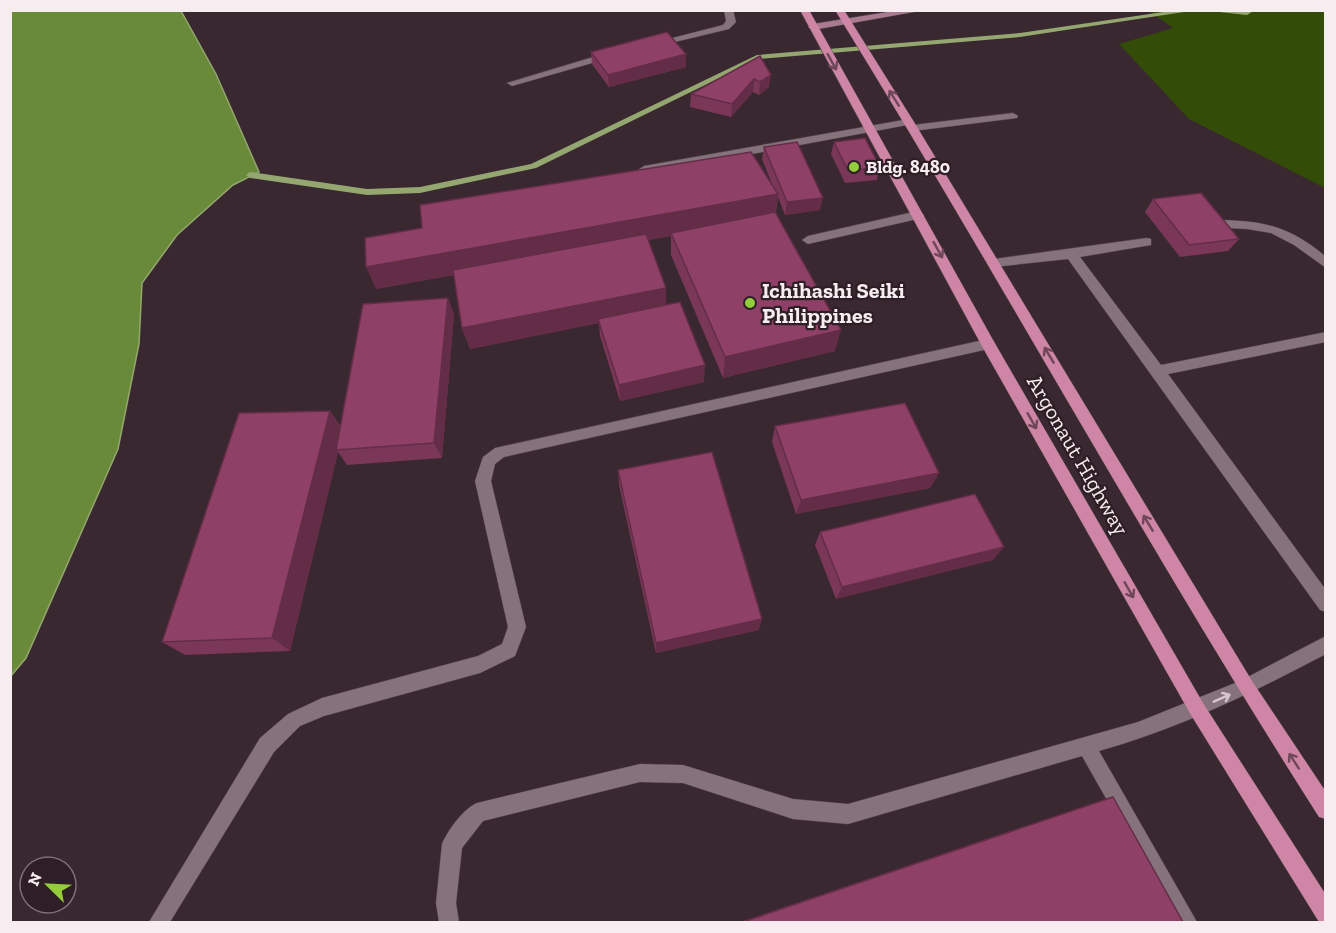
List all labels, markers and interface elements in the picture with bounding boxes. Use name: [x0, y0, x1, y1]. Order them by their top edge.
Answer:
one-way arrow: [826, 53, 838, 70]
one-way arrow: [888, 90, 900, 107]
place label: Bldg. 8480: [866, 156, 950, 178]
marker: Bldg. 8480: [847, 160, 861, 174]
one-way arrow: [932, 241, 944, 258]
place label: Ichihashi Seiki Philippines: [762, 277, 905, 329]
marker: Ichihashi Seiki Philippines: [743, 296, 757, 310]
one-way arrow: [1042, 347, 1054, 364]
street label: Argonaut Highway: [1021, 370, 1135, 541]
one-way arrow: [1026, 412, 1038, 429]
one-way arrow: [1142, 515, 1154, 532]
one-way arrow: [1123, 581, 1135, 598]
one-way arrow: [1212, 691, 1230, 703]
one-way arrow: [1288, 753, 1300, 770]
north arrow: [18, 855, 78, 915]
text: N: [24, 870, 46, 889]

